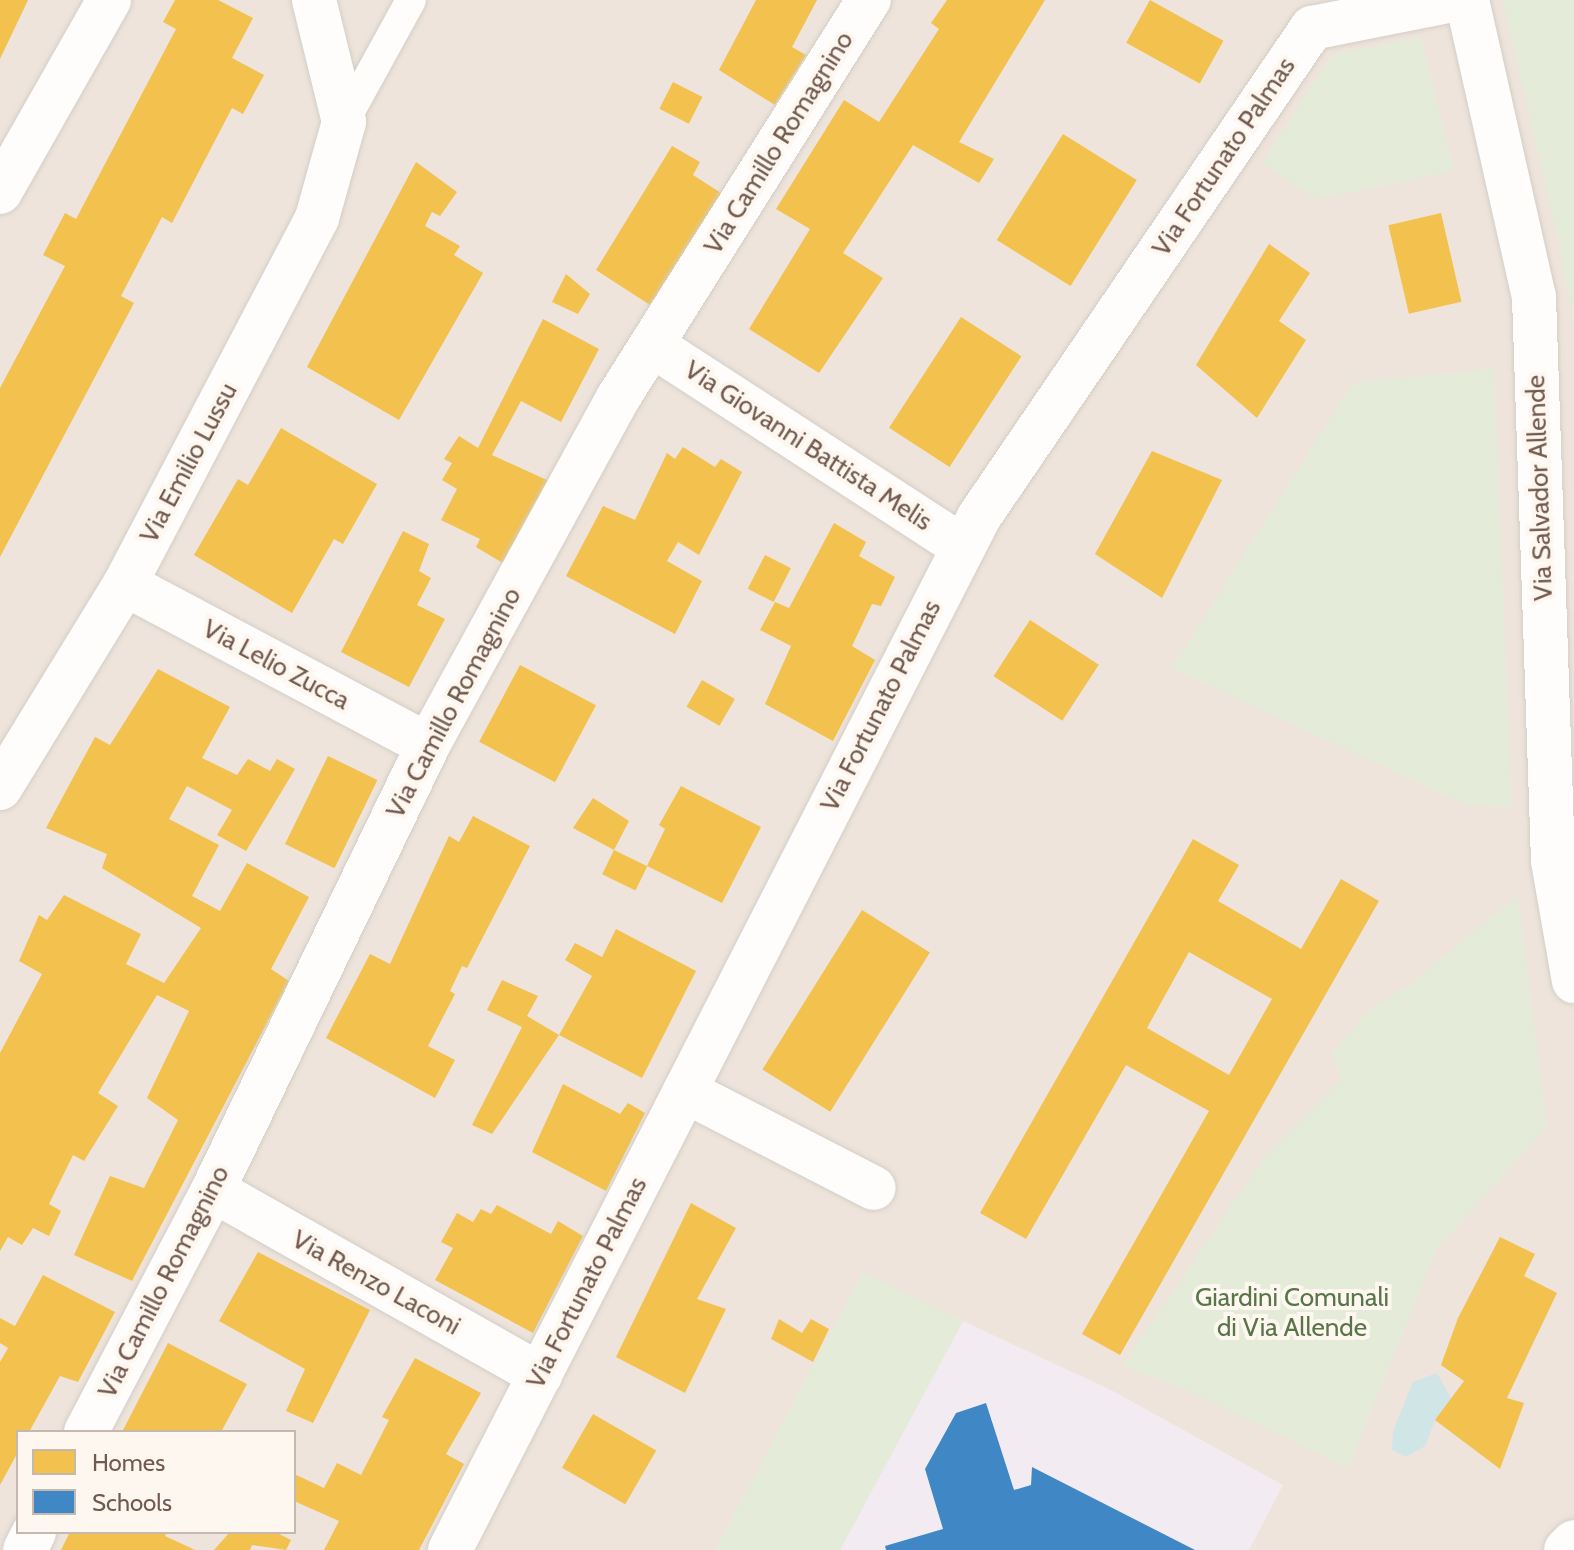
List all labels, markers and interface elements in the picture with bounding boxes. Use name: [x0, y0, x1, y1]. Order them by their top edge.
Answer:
street label: Via Camillo Romagnino: [698, 26, 860, 260]
street label: Via Fortunato Palmas: [1146, 52, 1302, 262]
street label: Via Giovanni Battista Melis: [679, 354, 937, 538]
street label: Via Salvador Allende: [1520, 375, 1560, 601]
street label: Via Emilio Lussu: [134, 378, 244, 548]
street label: Via Camillo Romagnino: [380, 582, 528, 824]
street label: Via Fortunato Palmas: [814, 595, 948, 817]
street label: Via Lelio Zucca: [197, 613, 355, 717]
street label: Via Camillo Romagnino: [92, 1161, 236, 1403]
street label: Via Fortunato Palmas: [520, 1172, 654, 1394]
street label: Via Renzo Laconi: [286, 1224, 466, 1342]
park label: Giardini Comunali di Via Allende: [1195, 1282, 1389, 1344]
legend: [16, 1430, 296, 1534]
text: Homes: [92, 1448, 165, 1477]
text: Schools: [92, 1488, 172, 1517]

